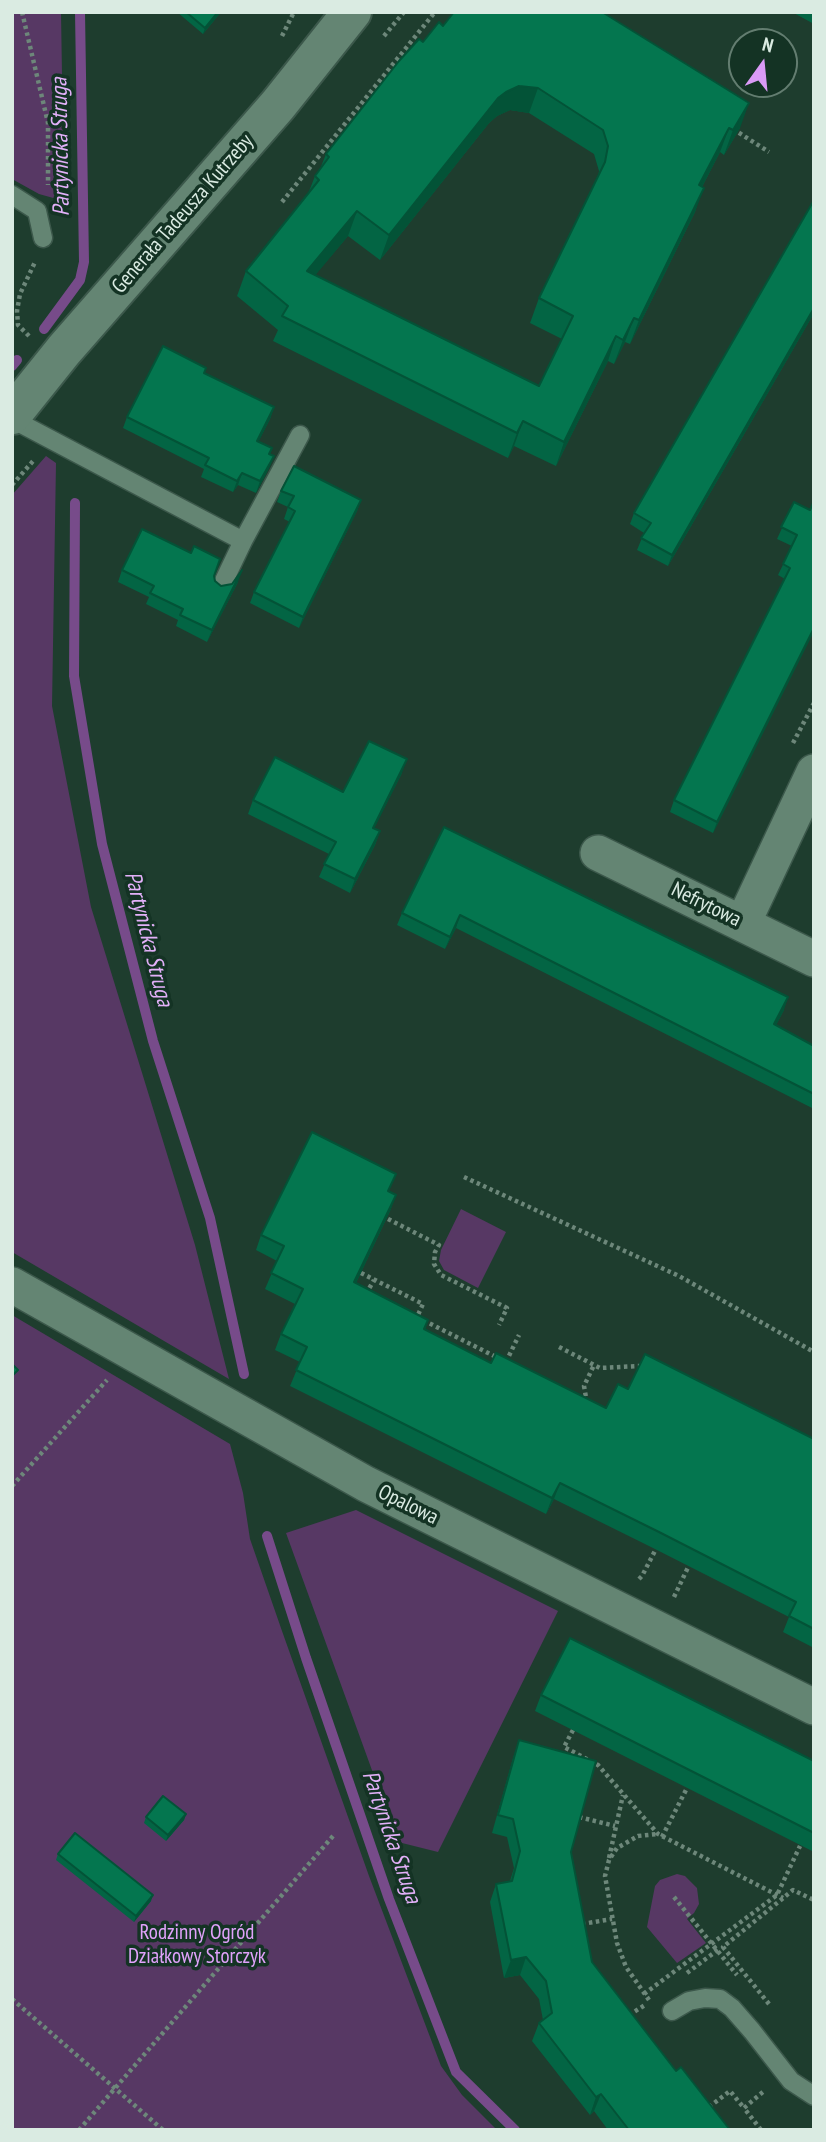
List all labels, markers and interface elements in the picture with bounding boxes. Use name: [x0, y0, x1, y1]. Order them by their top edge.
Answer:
north arrow: [728, 28, 798, 98]
text: N: [760, 32, 776, 58]
water label: Partynicka Struga: [46, 78, 76, 216]
street label: Generała Tadeusza Kutrzeby: [107, 129, 259, 299]
water label: Partynicka Struga: [118, 868, 178, 1010]
street label: Nefrytowa: [667, 877, 745, 933]
street label: Opalowa: [374, 1480, 442, 1530]
water label: Partynicka Struga: [355, 1767, 427, 1907]
park label: Rodzinny Ogród Działkowy Storczyk: [128, 1920, 266, 1970]

